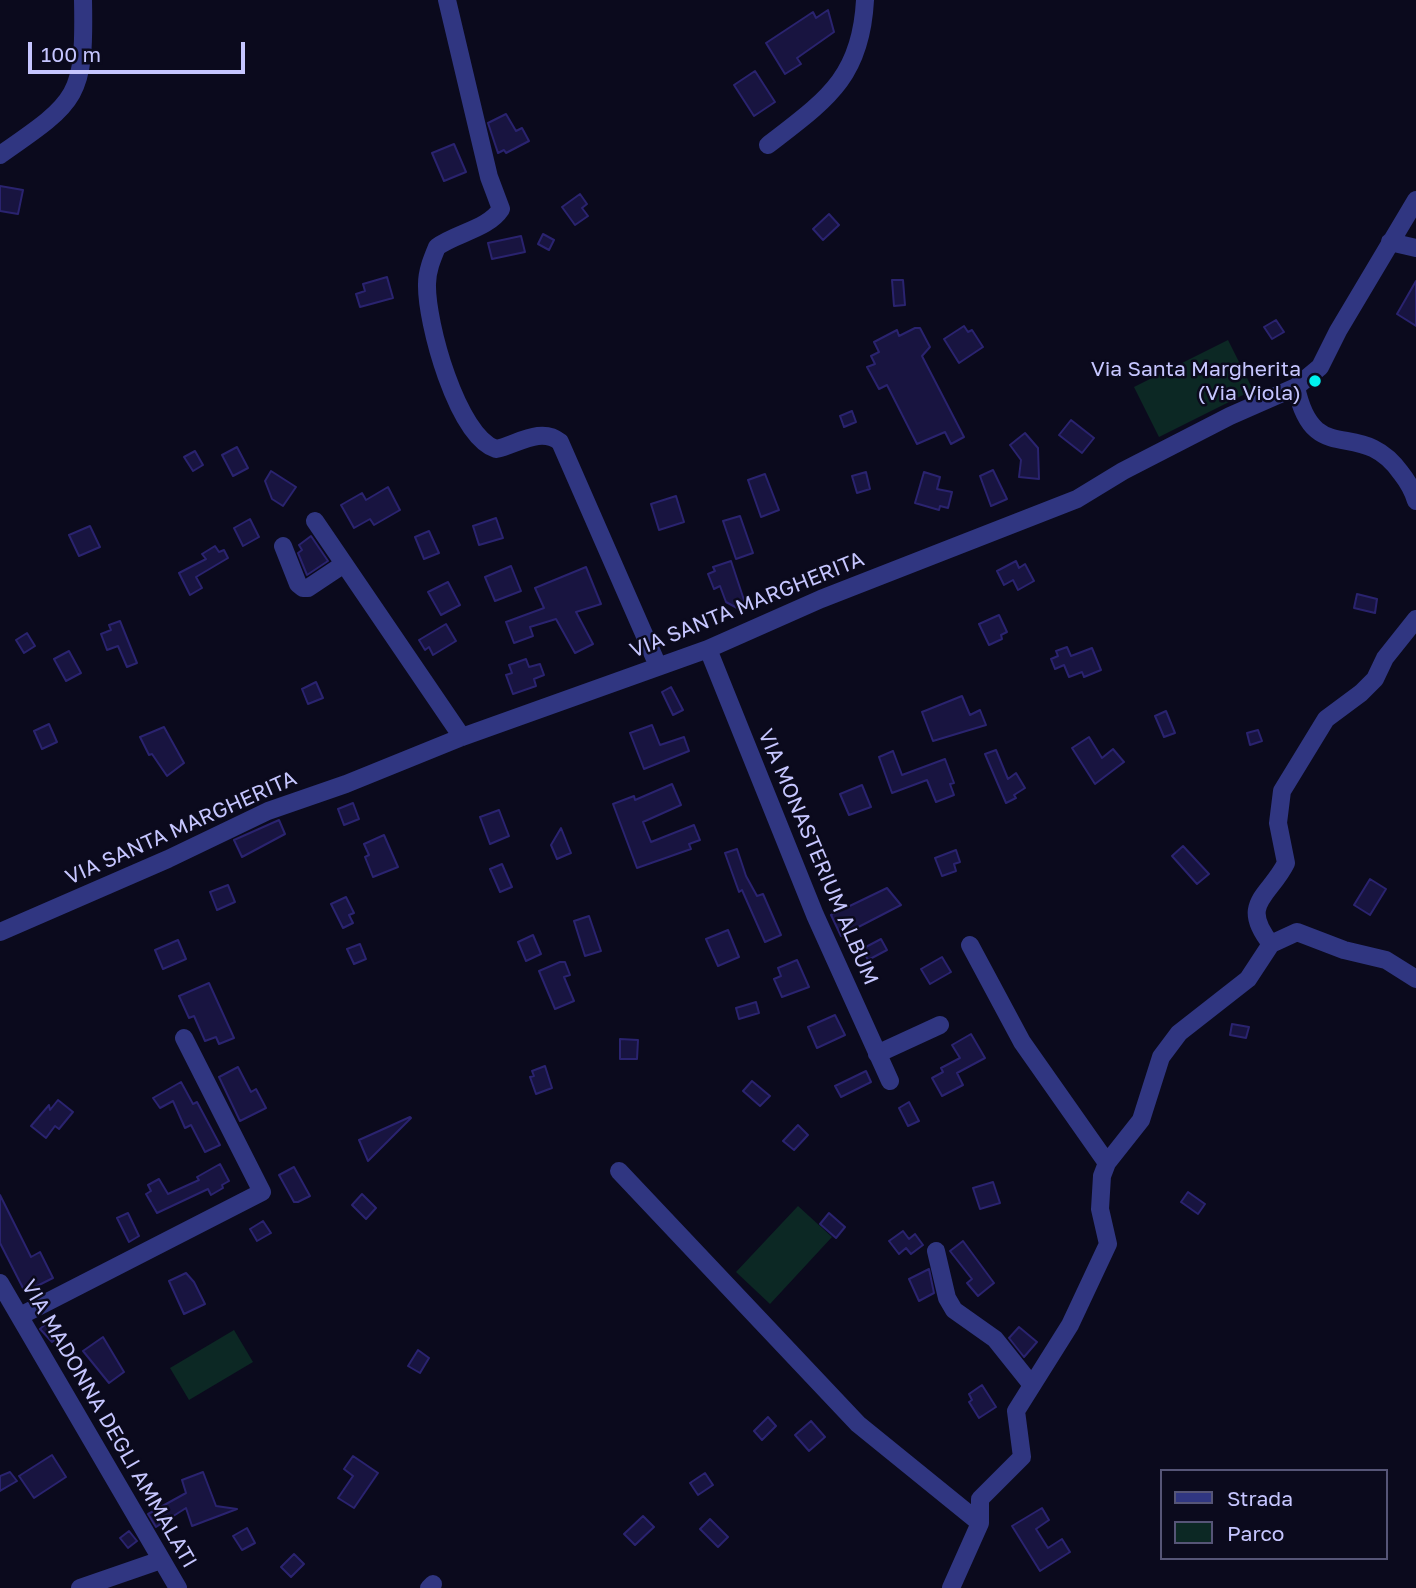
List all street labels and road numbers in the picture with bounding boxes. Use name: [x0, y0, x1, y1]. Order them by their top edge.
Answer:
street label: VIA SANTA MARGHERITA: [626, 546, 868, 664]
street label: VIA MONASTERIUM ALBUM: [753, 725, 883, 989]
street label: VIA SANTA MARGHERITA: [62, 766, 300, 890]
street label: VIA MADONNA DEGLI AMMALATI: [16, 1275, 202, 1573]

